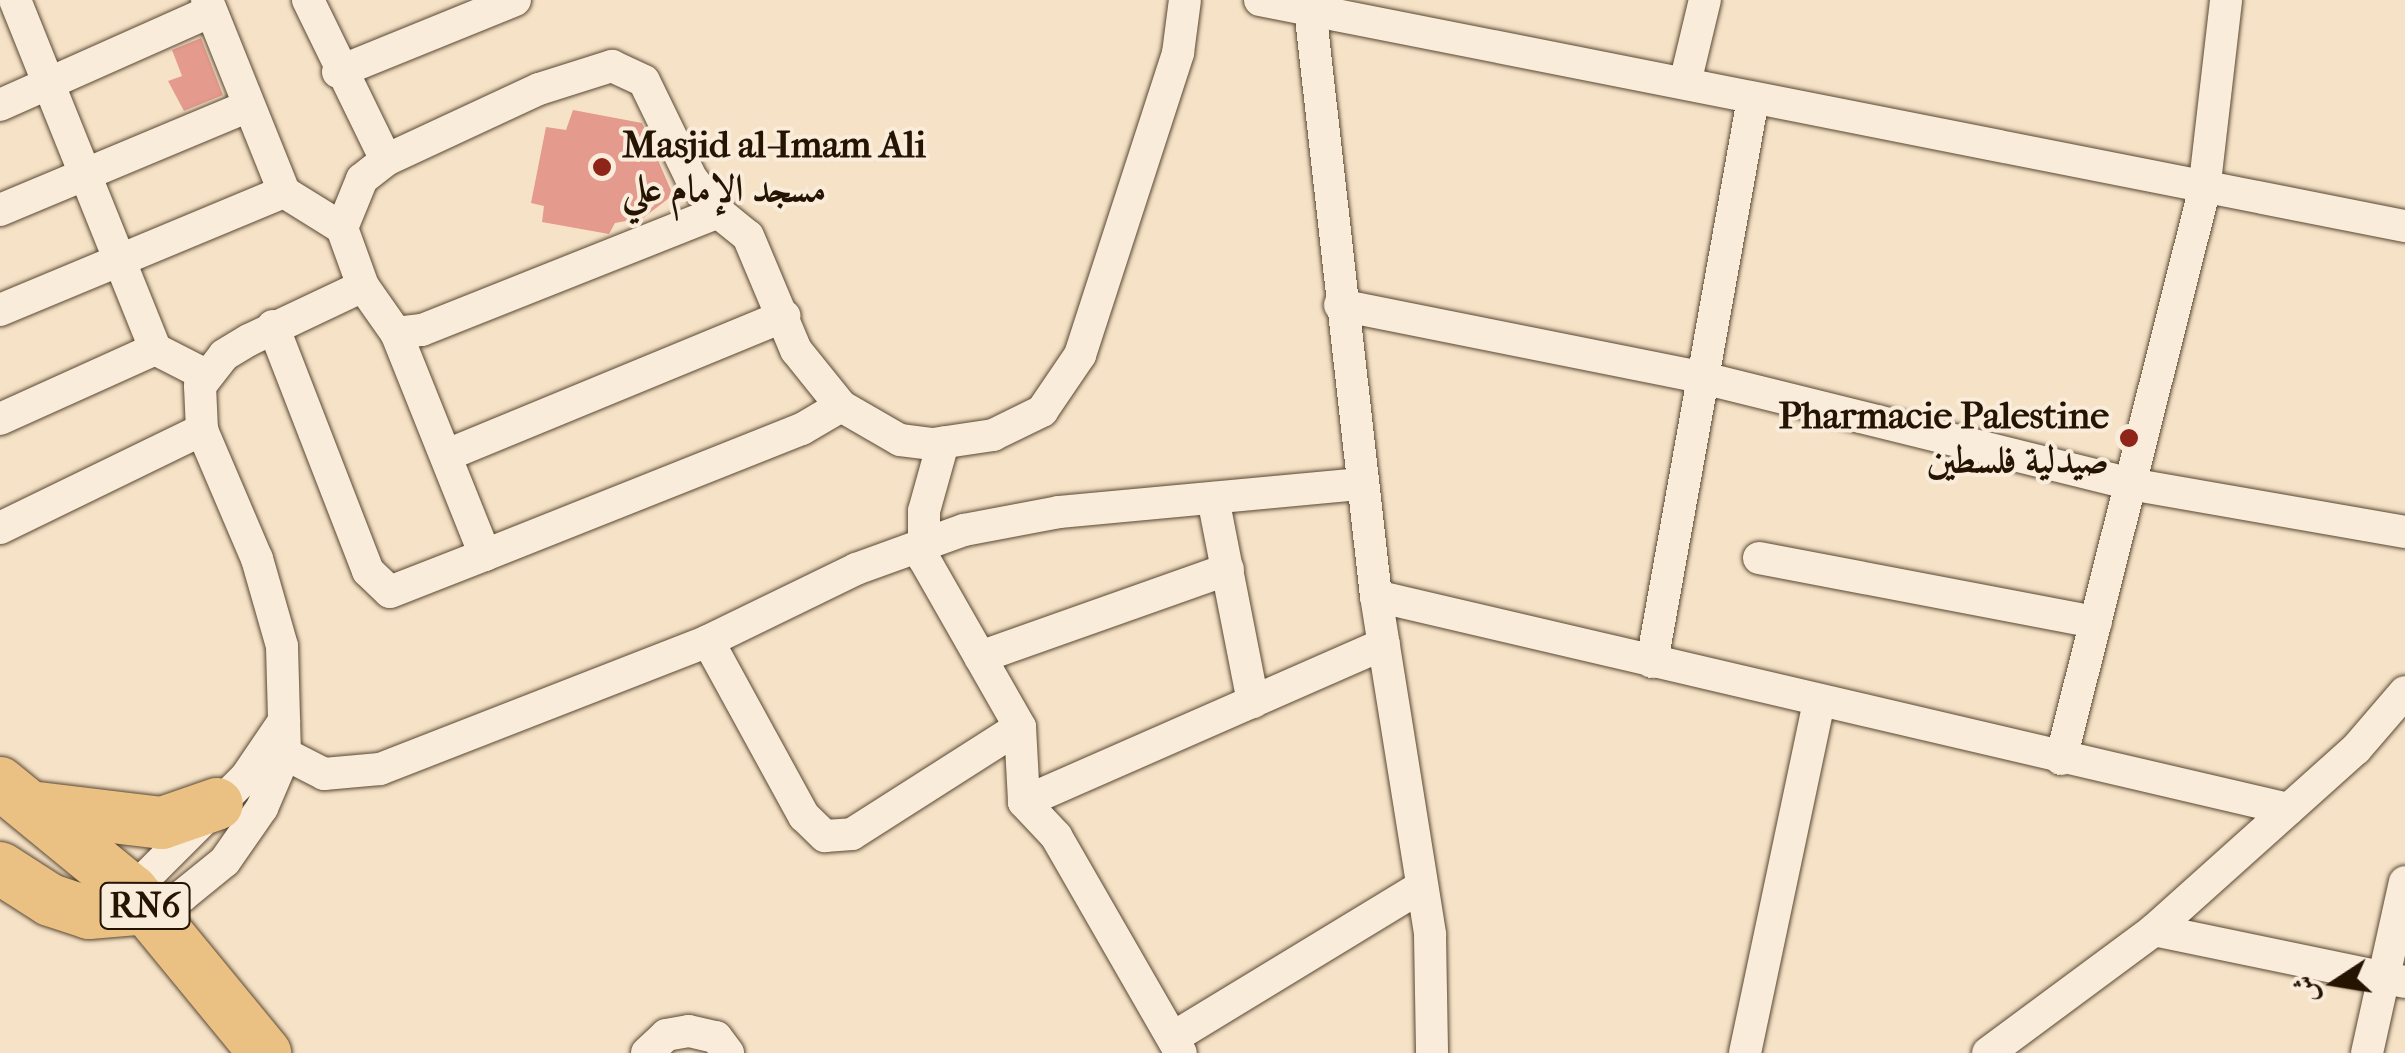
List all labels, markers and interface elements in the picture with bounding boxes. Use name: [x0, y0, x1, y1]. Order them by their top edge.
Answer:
place label: Masjid al-Imam Ali مسجد الإمام علي: [622, 122, 926, 212]
marker: Masjid al-Imam Ali مسجد الإمام علي: [591, 156, 613, 178]
place label: Pharmacie Palestine صيدلية فلسطين: [1779, 393, 2109, 482]
marker: Pharmacie Palestine صيدلية فلسطين: [2118, 427, 2140, 449]
road number: RN6: [98, 876, 192, 936]
north arrow: [2285, 933, 2385, 1033]
text: ش: [2286, 972, 2324, 1006]

